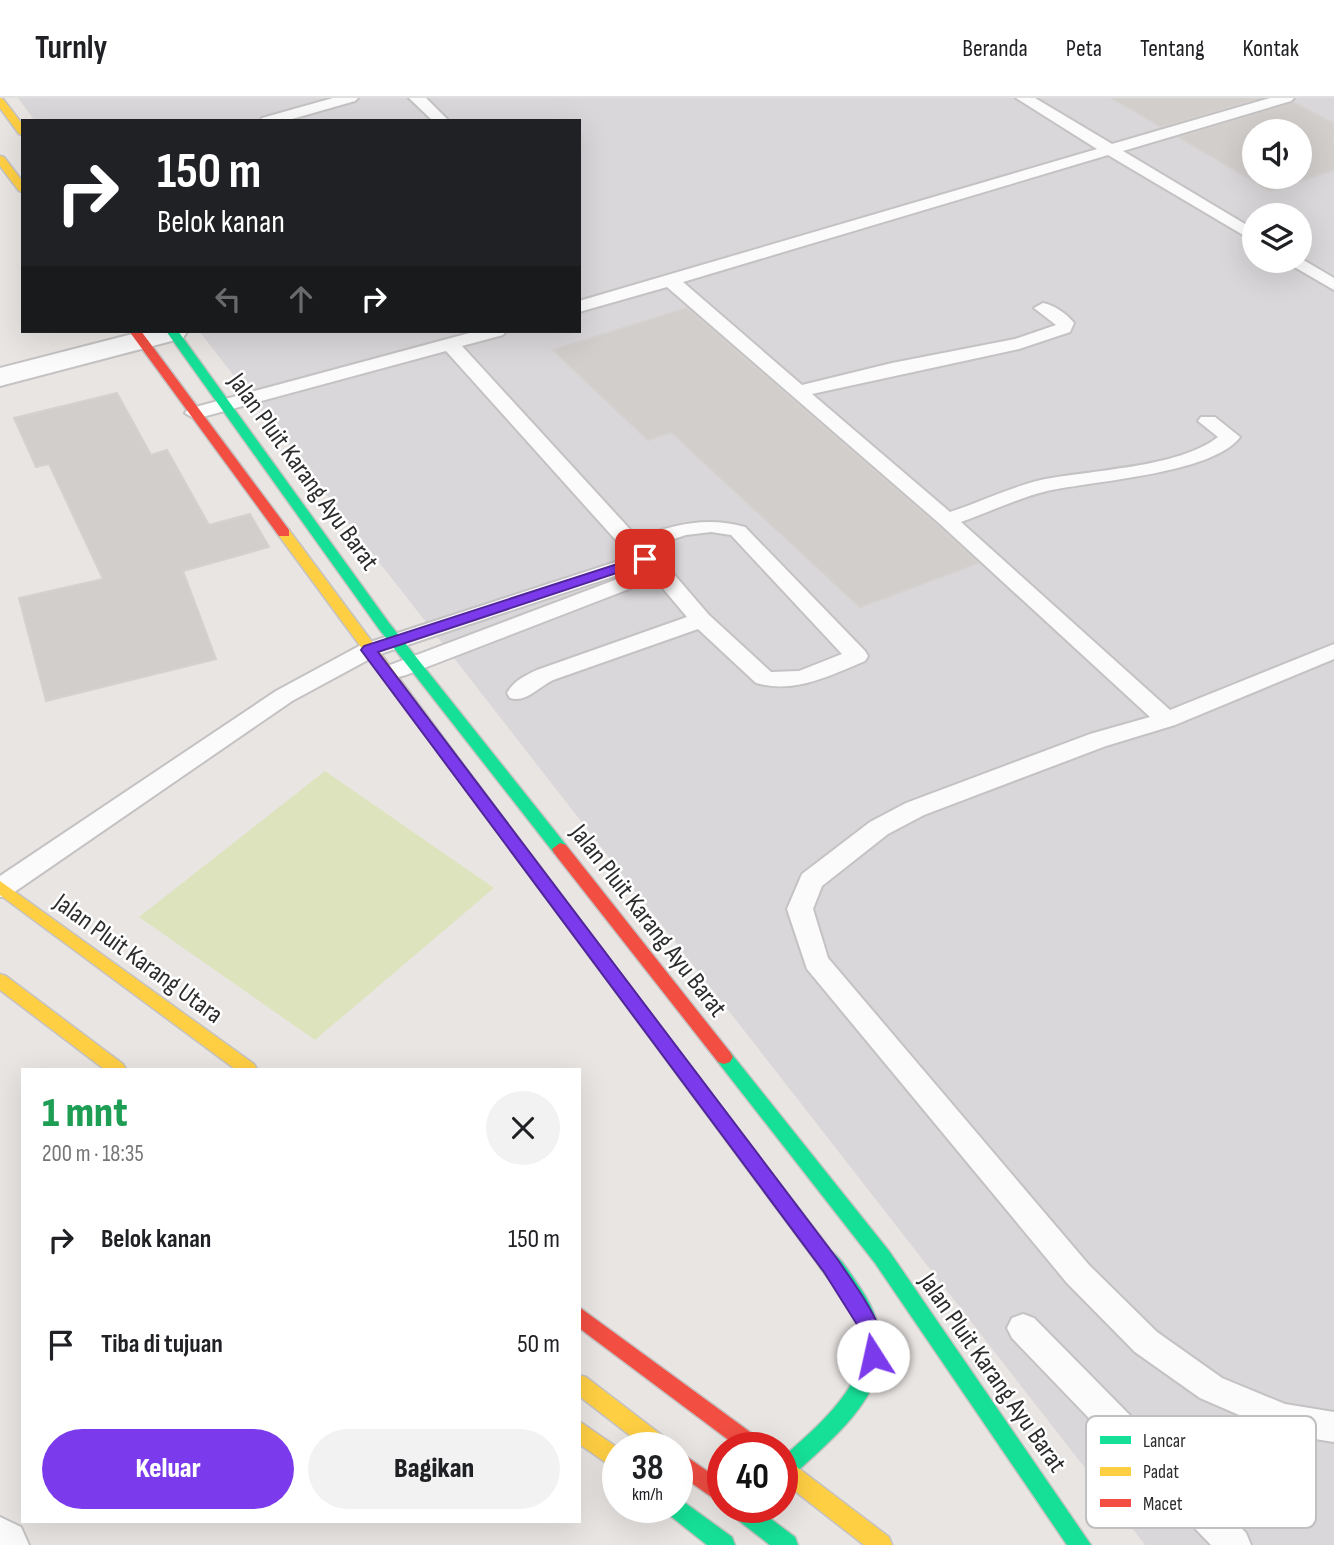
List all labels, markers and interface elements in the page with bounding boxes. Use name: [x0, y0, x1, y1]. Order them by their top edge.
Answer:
text: Turnly: [35, 28, 107, 68]
text: Beranda: [962, 34, 1028, 63]
text: Peta: [1066, 34, 1102, 63]
text: Tentang: [1140, 34, 1205, 63]
text: Kontak: [1243, 34, 1299, 63]
map controls: [1242, 119, 1312, 273]
button: sound: [1242, 119, 1312, 189]
text: 150 m: [157, 143, 261, 202]
icon: right: [42, 147, 133, 238]
text: Belok kanan: [157, 203, 285, 242]
button: layers: [1242, 203, 1312, 273]
icon: left: [209, 280, 247, 318]
icon: ahead: [282, 280, 320, 318]
icon: right: [355, 280, 393, 318]
street label: Jalan Pluit Karang Ayu Barat: [221, 367, 385, 577]
pin: [615, 529, 675, 589]
icon: arrive: [626, 540, 664, 578]
street label: Jalan Pluit Karang Ayu Barat: [563, 818, 733, 1024]
street label: Jalan Pluit Karang Utara: [47, 887, 228, 1031]
text: 1 mnt: [42, 1088, 127, 1139]
button: close: [486, 1091, 560, 1165]
text: 200 m · 18:35: [42, 1140, 144, 1168]
icon: right: [42, 1221, 80, 1259]
text: Belok kanan: [101, 1224, 211, 1255]
text: 150 m: [508, 1224, 560, 1255]
street label: Jalan Pluit Karang Ayu Barat: [911, 1267, 1072, 1479]
position arrow: [836, 1319, 910, 1393]
icon: arrive: [42, 1326, 80, 1364]
text: Tiba di tujuan: [101, 1329, 223, 1360]
text: 50 m: [517, 1329, 560, 1360]
legend: [1086, 1416, 1316, 1528]
button: Keluar: [42, 1429, 294, 1509]
button: Bagikan: [308, 1429, 560, 1509]
text: Lancar: [1143, 1430, 1186, 1453]
speed limit sign: 40: [707, 1432, 798, 1523]
text: 38: [631, 1447, 664, 1490]
text: Padat: [1143, 1461, 1179, 1484]
text: km/h: [632, 1484, 663, 1505]
text: Macet: [1143, 1493, 1183, 1516]

